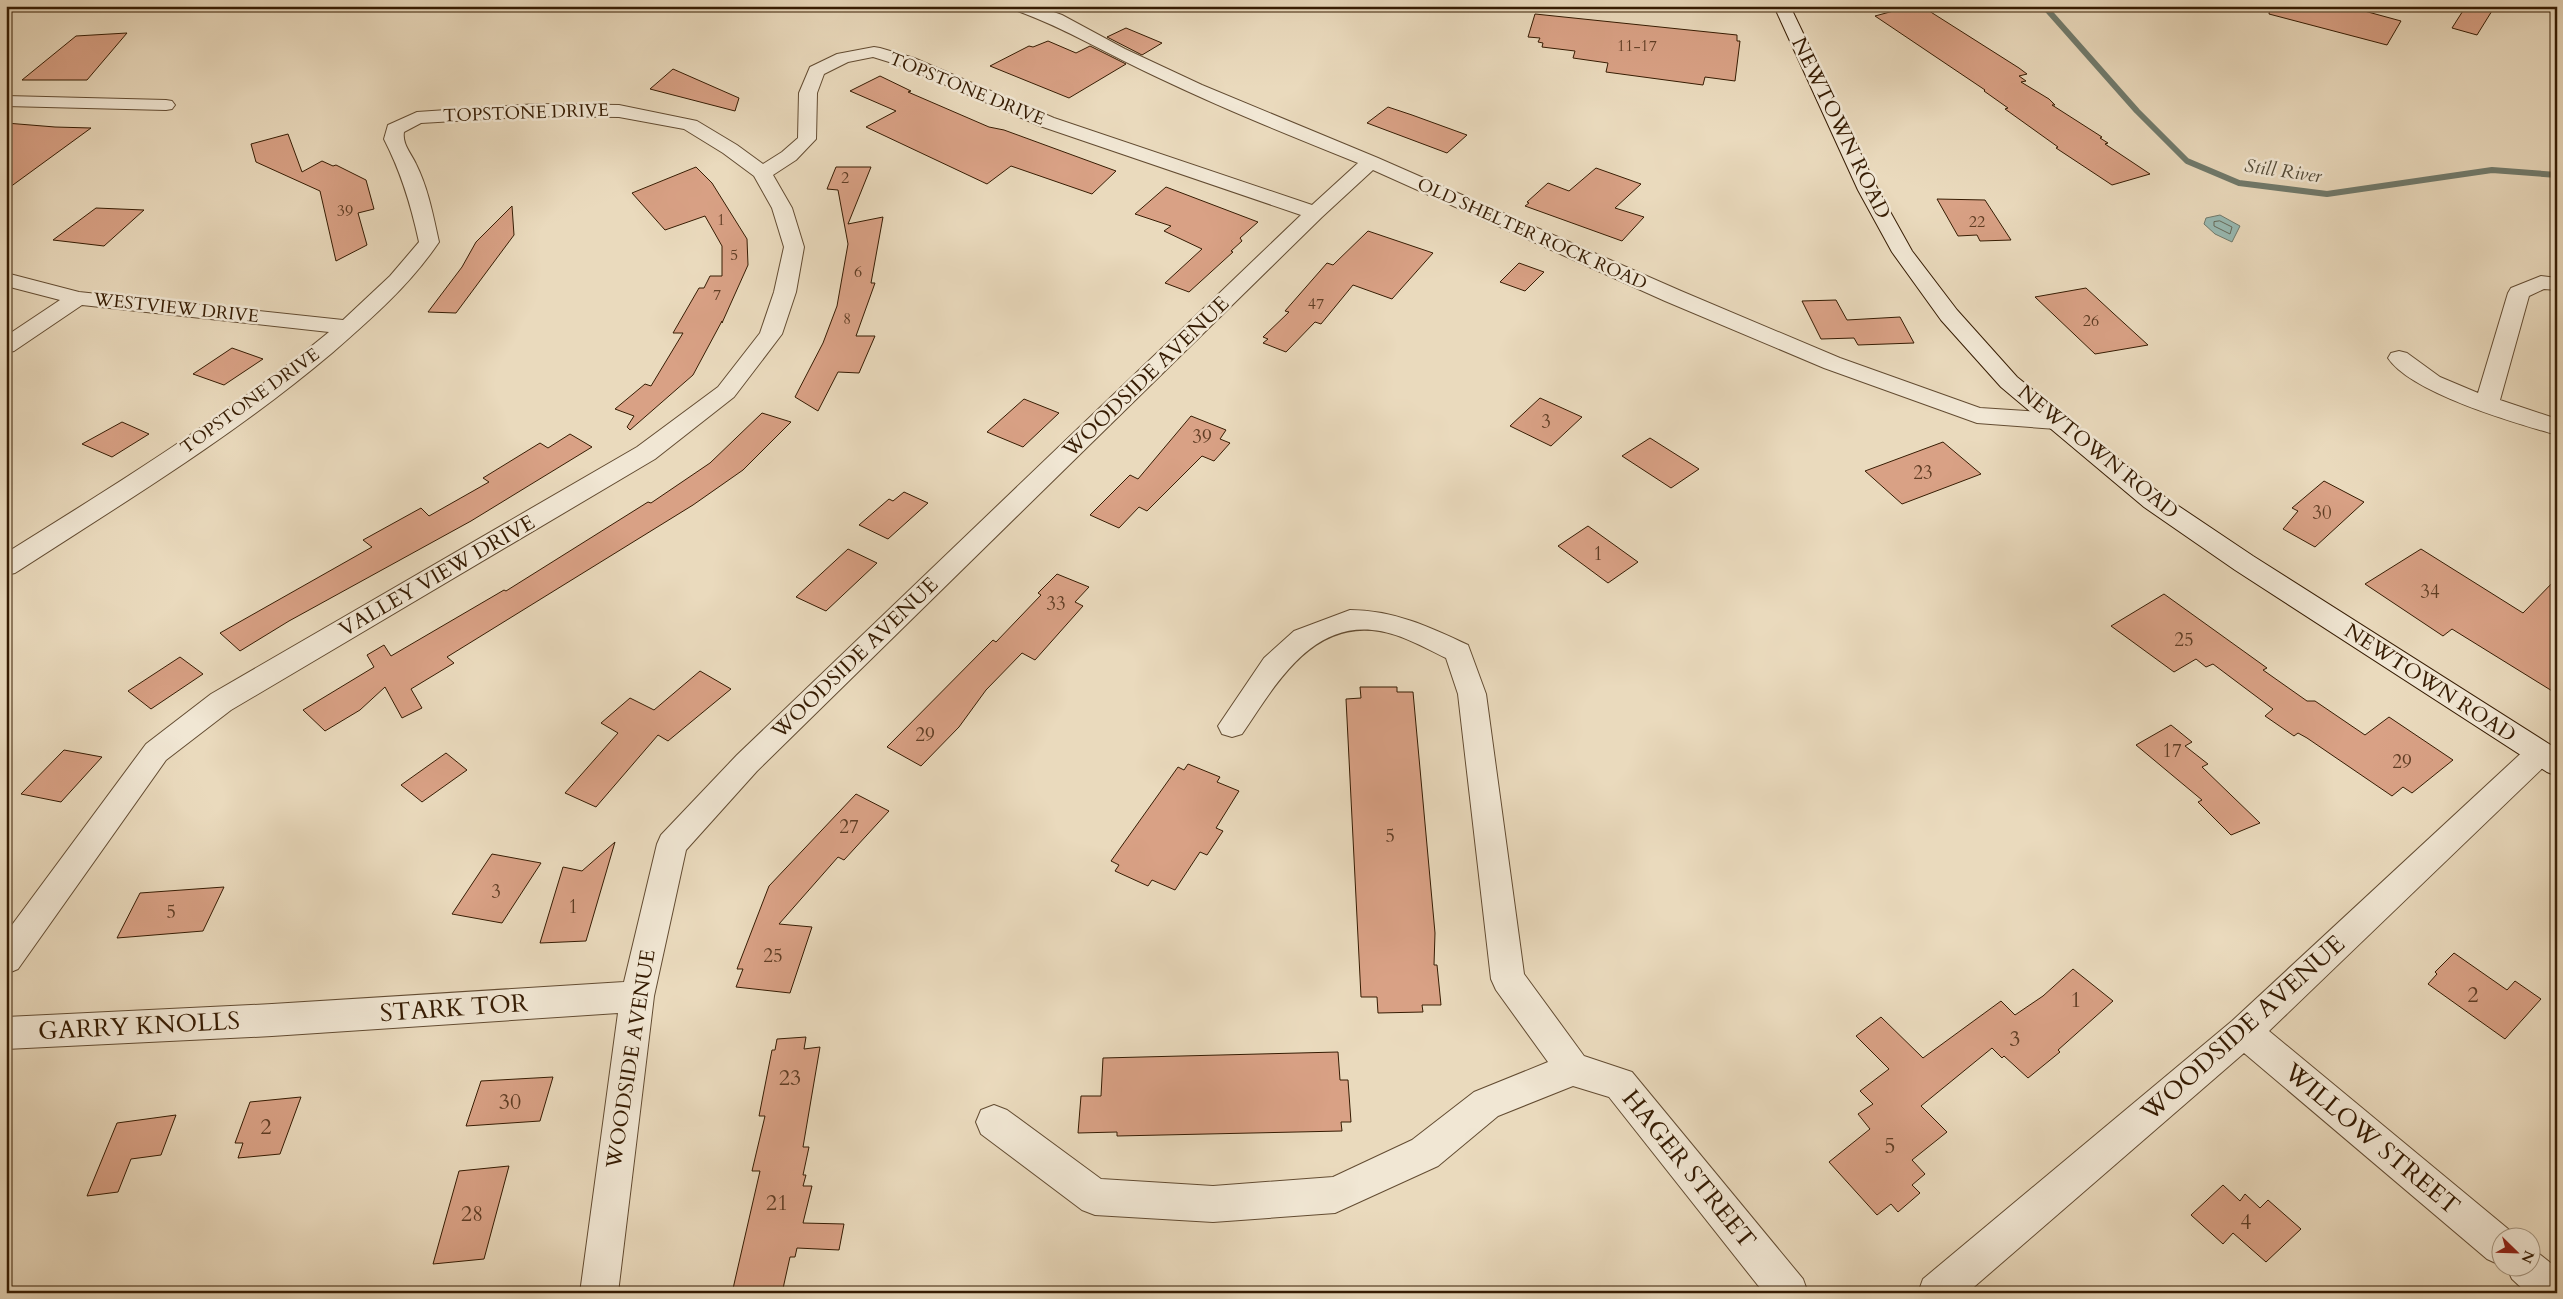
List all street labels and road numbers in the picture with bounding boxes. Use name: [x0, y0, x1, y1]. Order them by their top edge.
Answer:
street label: NEWTOWN ROAD: [1784, 32, 1898, 224]
street label: TOPSTONE DRIVE: [885, 46, 1049, 132]
street label: TOPSTONE DRIVE: [443, 98, 609, 128]
street label: OLD SHELTER ROCK ROAD: [1413, 172, 1651, 296]
street label: WESTVIEW DRIVE: [91, 287, 260, 329]
street label: WOODSIDE AVENUE: [1056, 290, 1236, 465]
street label: TOPSTONE DRIVE: [175, 342, 325, 460]
street label: NEWTOWN ROAD: [2012, 378, 2184, 526]
street label: VALLEY VIEW DRIVE: [334, 508, 540, 644]
street label: WOODSIDE AVENUE: [765, 571, 945, 746]
street label: NEWTOWN ROAD: [2339, 617, 2521, 749]
street label: WOODSIDE AVENUE: [2133, 927, 2352, 1129]
street label: WOODSIDE AVENUE: [599, 947, 663, 1172]
street label: STARK TOR: [379, 986, 530, 1030]
street label: GARRY KNOLLS: [37, 1004, 241, 1048]
street label: WILLOW STREET: [2276, 1055, 2467, 1223]
street label: HAGER STREET: [1614, 1082, 1764, 1256]

